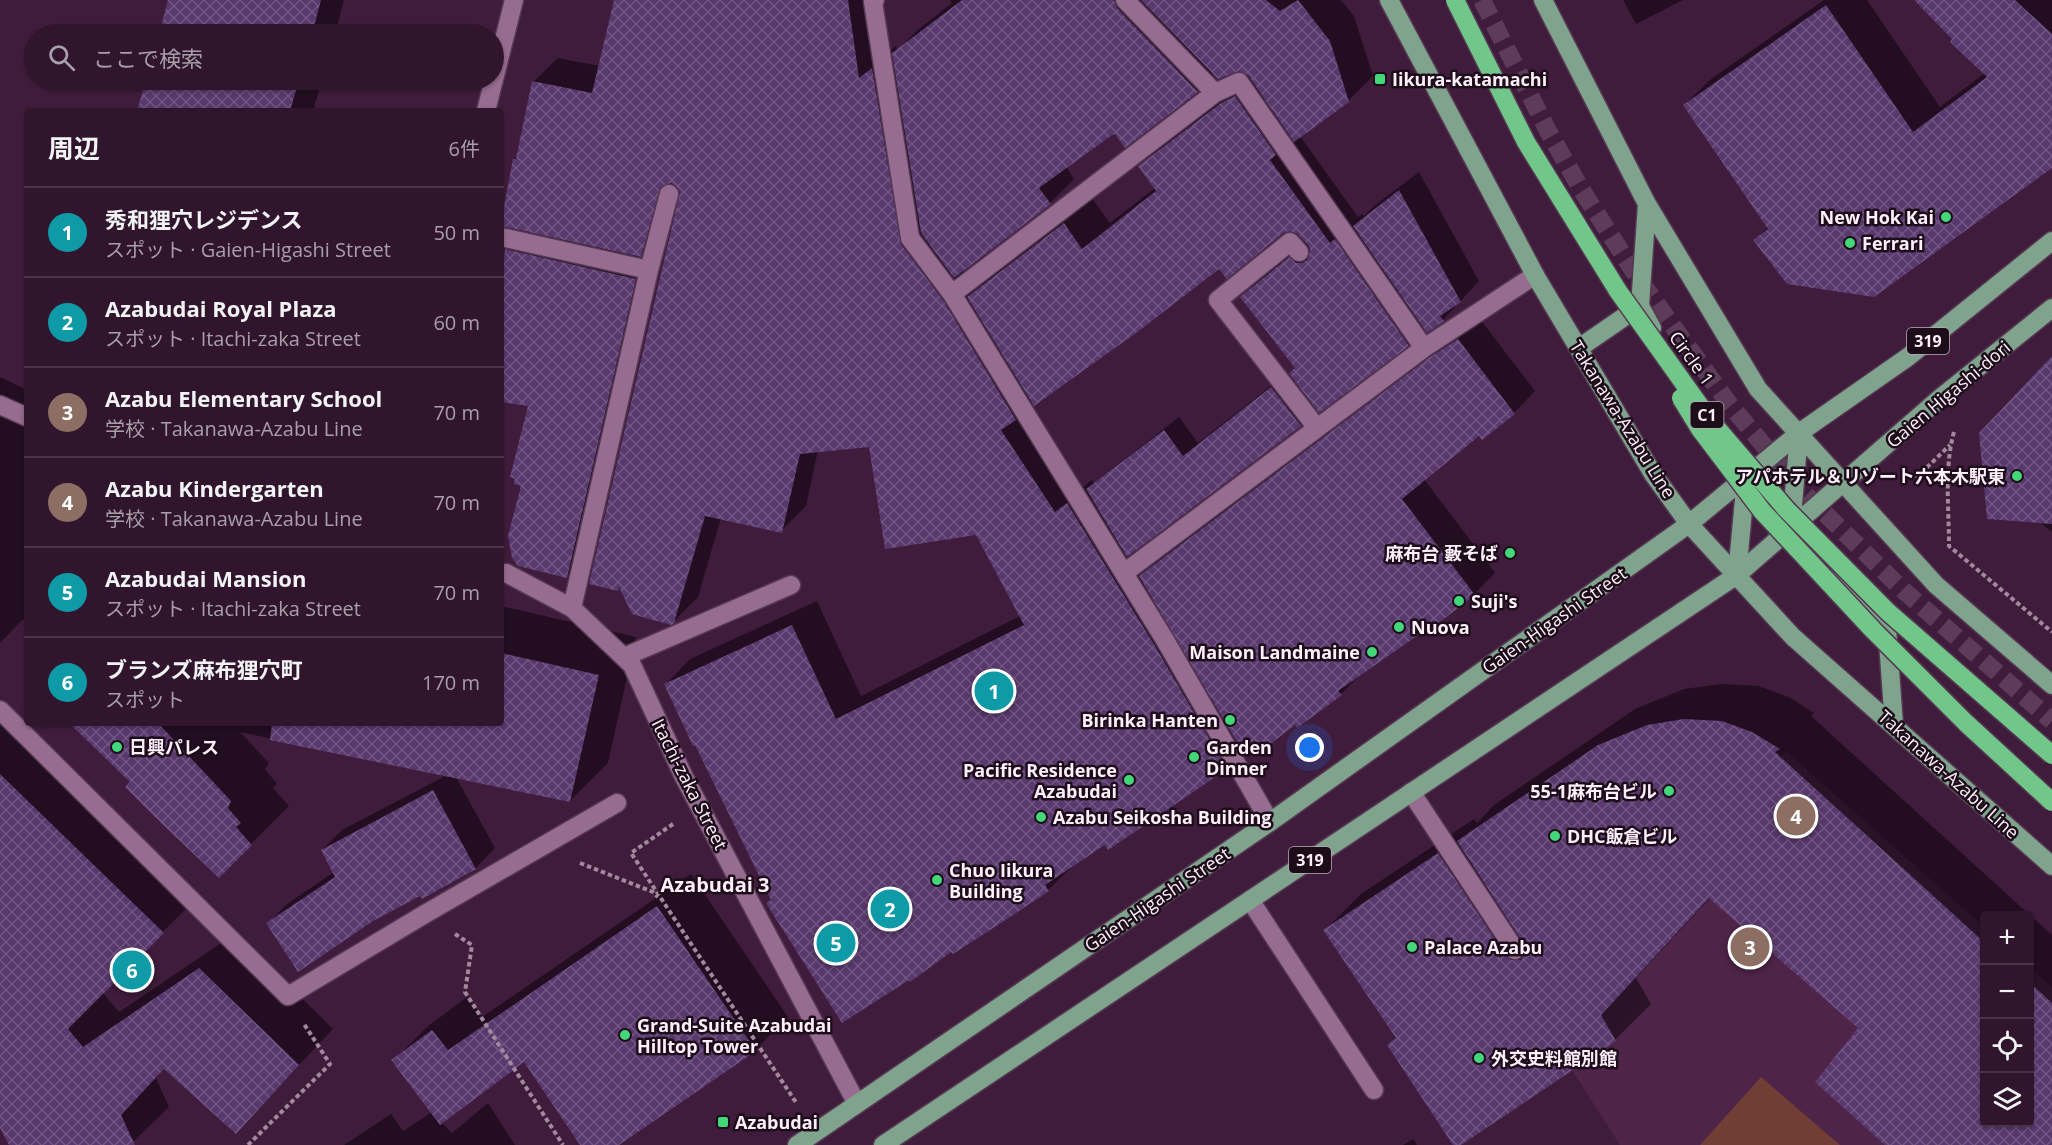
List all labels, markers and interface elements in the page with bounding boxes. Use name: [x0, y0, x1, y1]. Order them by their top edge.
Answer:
search box: [24, 24, 504, 90]
icon: search: [45, 41, 78, 74]
text: ここで検索: [93, 43, 203, 73]
place label: Iikura-katamachi: [1392, 67, 1547, 91]
marker: Iikura-katamachi: [1373, 72, 1387, 86]
text: 周辺: [48, 130, 100, 166]
text: 6件: [449, 135, 480, 162]
text: 秀和狸穴レジデンス: [105, 204, 303, 234]
place label: New Hok Kai: [1820, 205, 1934, 229]
marker: New Hok Kai: [1939, 210, 1953, 224]
text: 1: [62, 219, 73, 246]
text: 50 m: [433, 219, 480, 246]
place label: Ferrari: [1862, 231, 1923, 255]
text: スポット · Gaien-Higashi Street: [105, 236, 391, 263]
marker: Ferrari: [1843, 236, 1857, 250]
text: Azabudai Royal Plaza: [105, 293, 336, 323]
text: 2: [62, 309, 73, 336]
text: 60 m: [433, 309, 480, 336]
text: スポット · Itachi-zaka Street: [105, 325, 361, 352]
street label: Circle 1: [1664, 326, 1720, 390]
road number: 319: [1907, 328, 1949, 354]
street label: Gaien Higashi-dori: [1881, 335, 2015, 453]
street label: Takanawa-Azabu Line: [1565, 336, 1681, 502]
text: Azabu Elementary School: [105, 383, 382, 413]
text: 3: [62, 399, 73, 426]
text: 70 m: [433, 399, 480, 426]
road number: C1: [1690, 402, 1724, 428]
text: 学校 · Takanawa-Azabu Line: [105, 415, 363, 442]
place label: アパホテル＆リゾート六本木駅東: [1735, 464, 2005, 488]
marker: アパホテル＆リゾート六本木駅東: [2010, 469, 2024, 483]
text: Azabu Kindergarten: [105, 473, 324, 503]
text: 4: [62, 489, 73, 516]
text: 70 m: [433, 489, 480, 516]
text: 学校 · Takanawa-Azabu Line: [105, 505, 363, 532]
place label: 麻布台 藪そば: [1385, 541, 1498, 565]
marker: 麻布台 藪そば: [1503, 546, 1517, 560]
street label: Gaien-Higashi Street: [1477, 561, 1631, 679]
text: Azabudai Mansion: [105, 563, 306, 593]
text: 5: [62, 579, 73, 606]
text: 70 m: [433, 579, 480, 606]
place label: Suji's: [1471, 589, 1518, 613]
marker: Suji's: [1452, 594, 1466, 608]
text: スポット · Itachi-zaka Street: [105, 595, 361, 622]
place label: Nuova: [1411, 615, 1470, 639]
marker: Nuova: [1392, 620, 1406, 634]
place label: Maison Landmaine: [1189, 640, 1360, 664]
marker: Maison Landmaine: [1365, 645, 1379, 659]
text: ブランズ麻布狸穴町: [105, 654, 303, 684]
pin: 1: [974, 668, 1014, 714]
text: 6: [62, 669, 73, 696]
text: 170 m: [422, 669, 480, 696]
text: スポット: [105, 686, 185, 713]
street label: Takanawa-Azabu Line: [1873, 704, 2025, 844]
place label: Birinka Hanten: [1081, 708, 1218, 732]
marker: Birinka Hanten: [1223, 713, 1237, 727]
street label: Itachi-zaka Street: [647, 714, 733, 854]
your location: [1295, 733, 1324, 762]
place label: 日興パレス: [129, 735, 219, 759]
place label: Garden Dinner: [1206, 735, 1272, 780]
marker: 日興パレス: [110, 740, 124, 754]
marker: Garden Dinner: [1187, 750, 1201, 764]
place label: Pacific Residence Azabudai: [963, 758, 1117, 803]
marker: Pacific Residence Azabudai: [1122, 773, 1136, 787]
place label: 55-1麻布台ビル: [1530, 779, 1657, 803]
marker: 55-1麻布台ビル: [1662, 784, 1676, 798]
pin: 4: [1776, 794, 1816, 838]
place label: Azabu Seikosha Building: [1053, 805, 1271, 829]
marker: Azabu Seikosha Building: [1034, 810, 1048, 824]
place label: DHC飯倉ビル: [1567, 824, 1678, 848]
marker: DHC飯倉ビル: [1548, 829, 1562, 843]
street label: Gaien-Higashi Street: [1079, 841, 1235, 957]
road number: 319: [1289, 847, 1331, 873]
place label: Chuo Iikura Building: [949, 858, 1053, 903]
district label: Azabudai 3: [661, 871, 769, 898]
marker: Chuo Iikura Building: [930, 873, 944, 887]
pin: 2: [870, 886, 910, 932]
map controls: [1980, 911, 2034, 1127]
button: +: [1980, 911, 2034, 965]
pin: 5: [816, 920, 856, 966]
pin: 3: [1730, 924, 1770, 970]
place label: Palace Azabu: [1424, 935, 1542, 959]
marker: Palace Azabu: [1405, 940, 1419, 954]
pin: 6: [112, 948, 152, 992]
button: −: [1980, 965, 2034, 1019]
place label: Grand-Suite Azabudai Hilltop Tower: [637, 1013, 832, 1058]
button: locate: [1980, 1019, 2034, 1073]
marker: Grand-Suite Azabudai Hilltop Tower: [618, 1028, 632, 1042]
place label: 外交史料館別館: [1491, 1046, 1617, 1070]
marker: 外交史料館別館: [1472, 1051, 1486, 1065]
button: layers: [1980, 1073, 2034, 1127]
place label: Azabudai: [735, 1110, 818, 1134]
marker: Azabudai: [716, 1115, 730, 1129]

